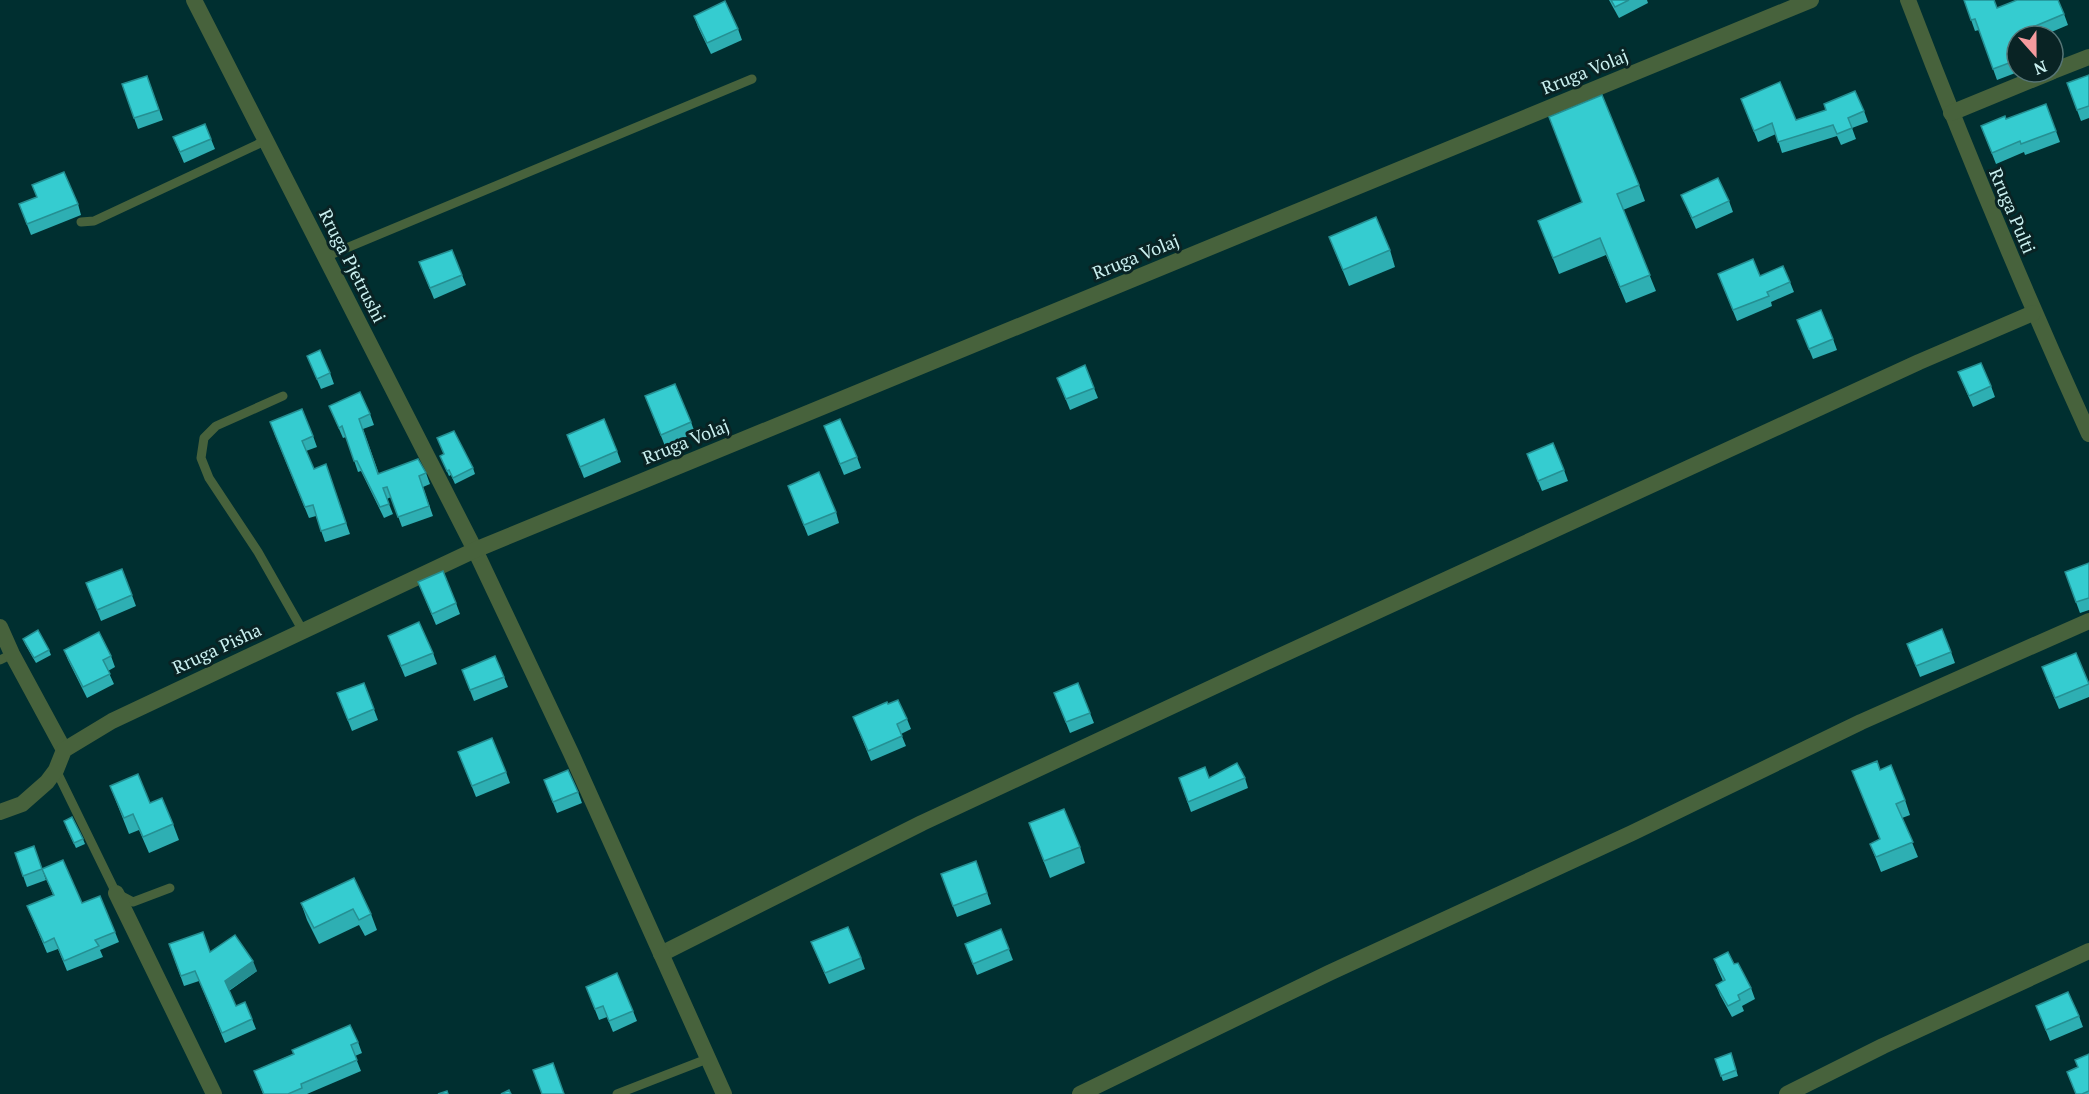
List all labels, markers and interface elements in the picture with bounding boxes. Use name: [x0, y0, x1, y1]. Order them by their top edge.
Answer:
north arrow: [2005, 24, 2065, 84]
street label: Rruga Volaj: [1538, 43, 1632, 99]
text: N: [2031, 56, 2050, 80]
street label: Rruga Pulti: [1984, 164, 2042, 257]
street label: Rruga Pjetrushi: [314, 205, 392, 326]
street label: Rruga Volaj: [1089, 228, 1183, 284]
street label: Rruga Volaj: [639, 413, 733, 469]
street label: Rruga Pisha: [168, 617, 265, 679]

